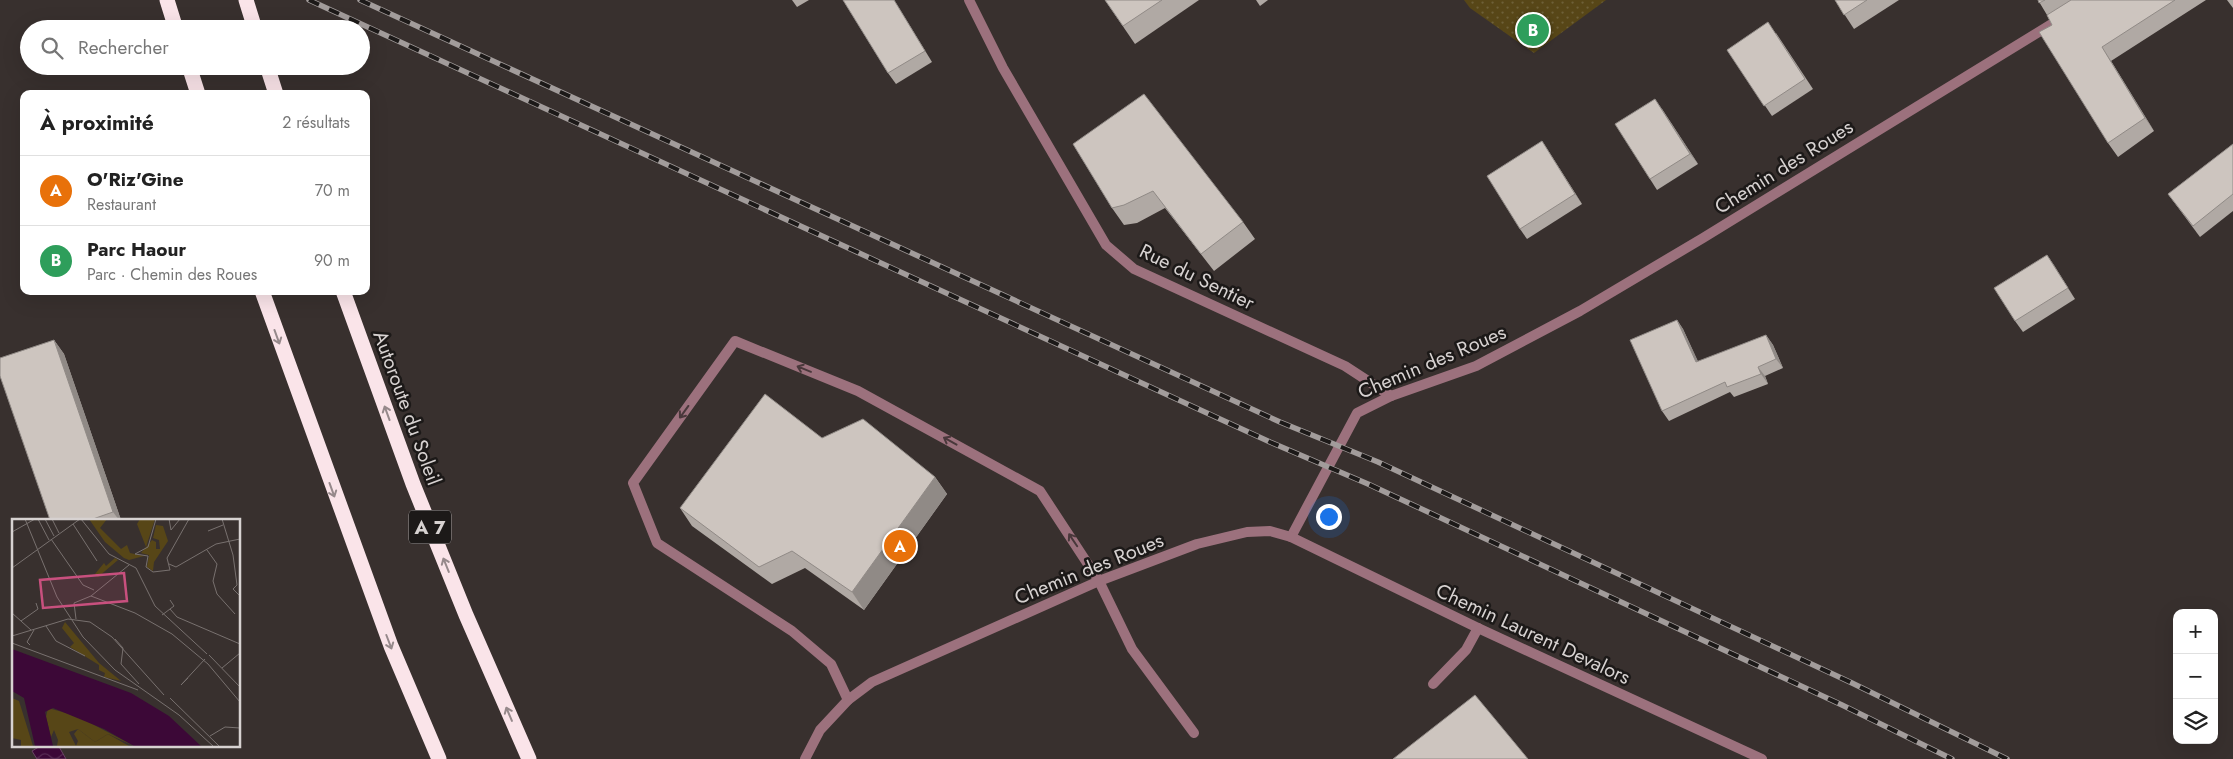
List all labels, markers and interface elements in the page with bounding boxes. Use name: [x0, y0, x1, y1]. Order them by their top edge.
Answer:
pin: B: [1517, 11, 1549, 49]
search box: [20, 20, 370, 75]
icon: search: [38, 34, 66, 62]
text: Rechercher: [78, 34, 169, 61]
text: À proximité: [40, 108, 154, 138]
text: 2 résultats: [282, 111, 350, 134]
street label: Chemin des Roues: [1709, 113, 1859, 221]
text: O'Riz'Gine: [87, 166, 184, 193]
text: A: [50, 179, 62, 202]
text: 70 m: [315, 179, 350, 202]
text: Restaurant: [87, 193, 156, 216]
text: Parc Haour: [87, 236, 186, 263]
street label: Rue du Sentier: [1135, 237, 1260, 317]
text: B: [51, 249, 61, 272]
text: 90 m: [314, 249, 350, 272]
text: Parc · Chemin des Roues: [87, 263, 257, 286]
street label: Chemin des Roues: [1353, 318, 1511, 406]
street label: Autoroute du Soleil: [366, 327, 448, 489]
one-way arrow: [273, 329, 282, 345]
one-way arrow: [797, 364, 812, 374]
one-way arrow: [679, 405, 689, 419]
one-way arrow: [382, 406, 391, 422]
one-way arrow: [942, 436, 957, 446]
one-way arrow: [328, 482, 337, 497]
your location: [1316, 504, 1342, 530]
road number: A 7: [409, 511, 451, 544]
inset map: [12, 519, 240, 746]
street label: Chemin des Roues: [1010, 526, 1168, 612]
pin: A: [884, 527, 916, 565]
one-way arrow: [1068, 533, 1078, 547]
one-way arrow: [440, 558, 450, 573]
street label: Chemin Laurent Devalors: [1431, 576, 1635, 692]
map controls: [2173, 609, 2218, 744]
button: +: [2173, 609, 2218, 654]
one-way arrow: [386, 635, 395, 650]
button: −: [2173, 654, 2218, 699]
button: layers: [2173, 699, 2218, 744]
one-way arrow: [504, 707, 514, 722]

